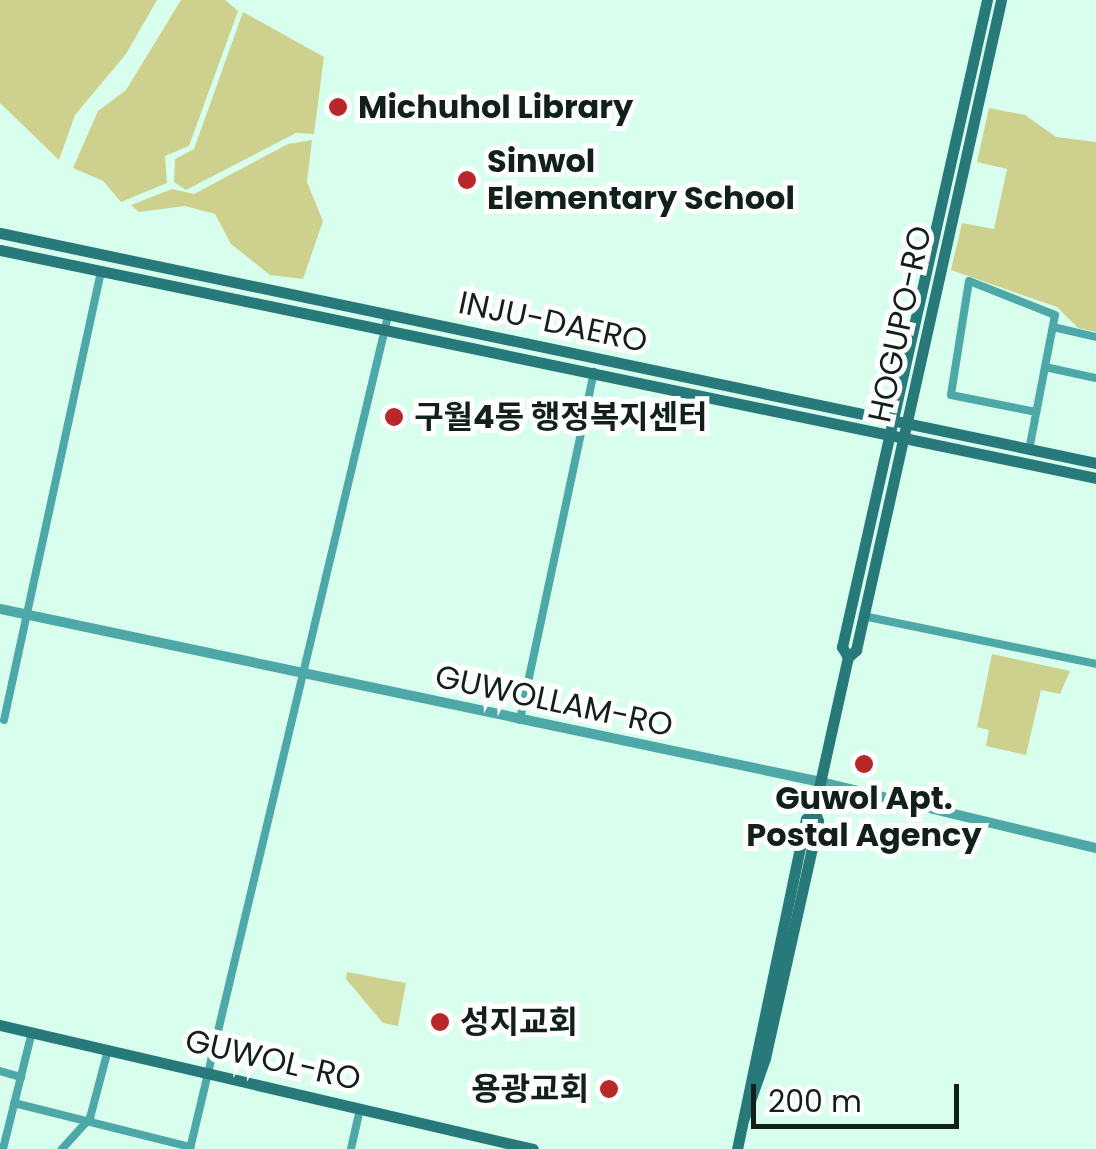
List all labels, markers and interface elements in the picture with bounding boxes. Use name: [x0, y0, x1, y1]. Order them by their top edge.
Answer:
place label: Michuhol Library: [358, 88, 633, 126]
marker: Michuhol Library: [327, 96, 349, 118]
place label: Sinwol Elementary School: [487, 143, 795, 218]
marker: Sinwol Elementary School: [456, 169, 478, 191]
street label: HOGUPO-RO: [860, 222, 940, 426]
street label: INJU-DAERO: [455, 283, 651, 361]
place label: 구월4동 행정복지센터: [414, 398, 707, 436]
marker: 구월4동 행정복지센터: [383, 406, 405, 428]
street label: GUWOLLAM-RO: [432, 657, 676, 745]
marker: Guwol Apt. Postal Agency: [853, 753, 875, 775]
place label: Guwol Apt. Postal Agency: [746, 780, 982, 855]
place label: 성지교회: [460, 1003, 578, 1041]
marker: 성지교회: [429, 1011, 451, 1033]
street label: GUWOL-RO: [182, 1021, 364, 1099]
scale bar: [756, 1064, 964, 1126]
place label: 용광교회: [471, 1070, 589, 1108]
marker: 용광교회: [598, 1078, 620, 1100]
text: 200 m: [768, 1080, 862, 1123]

